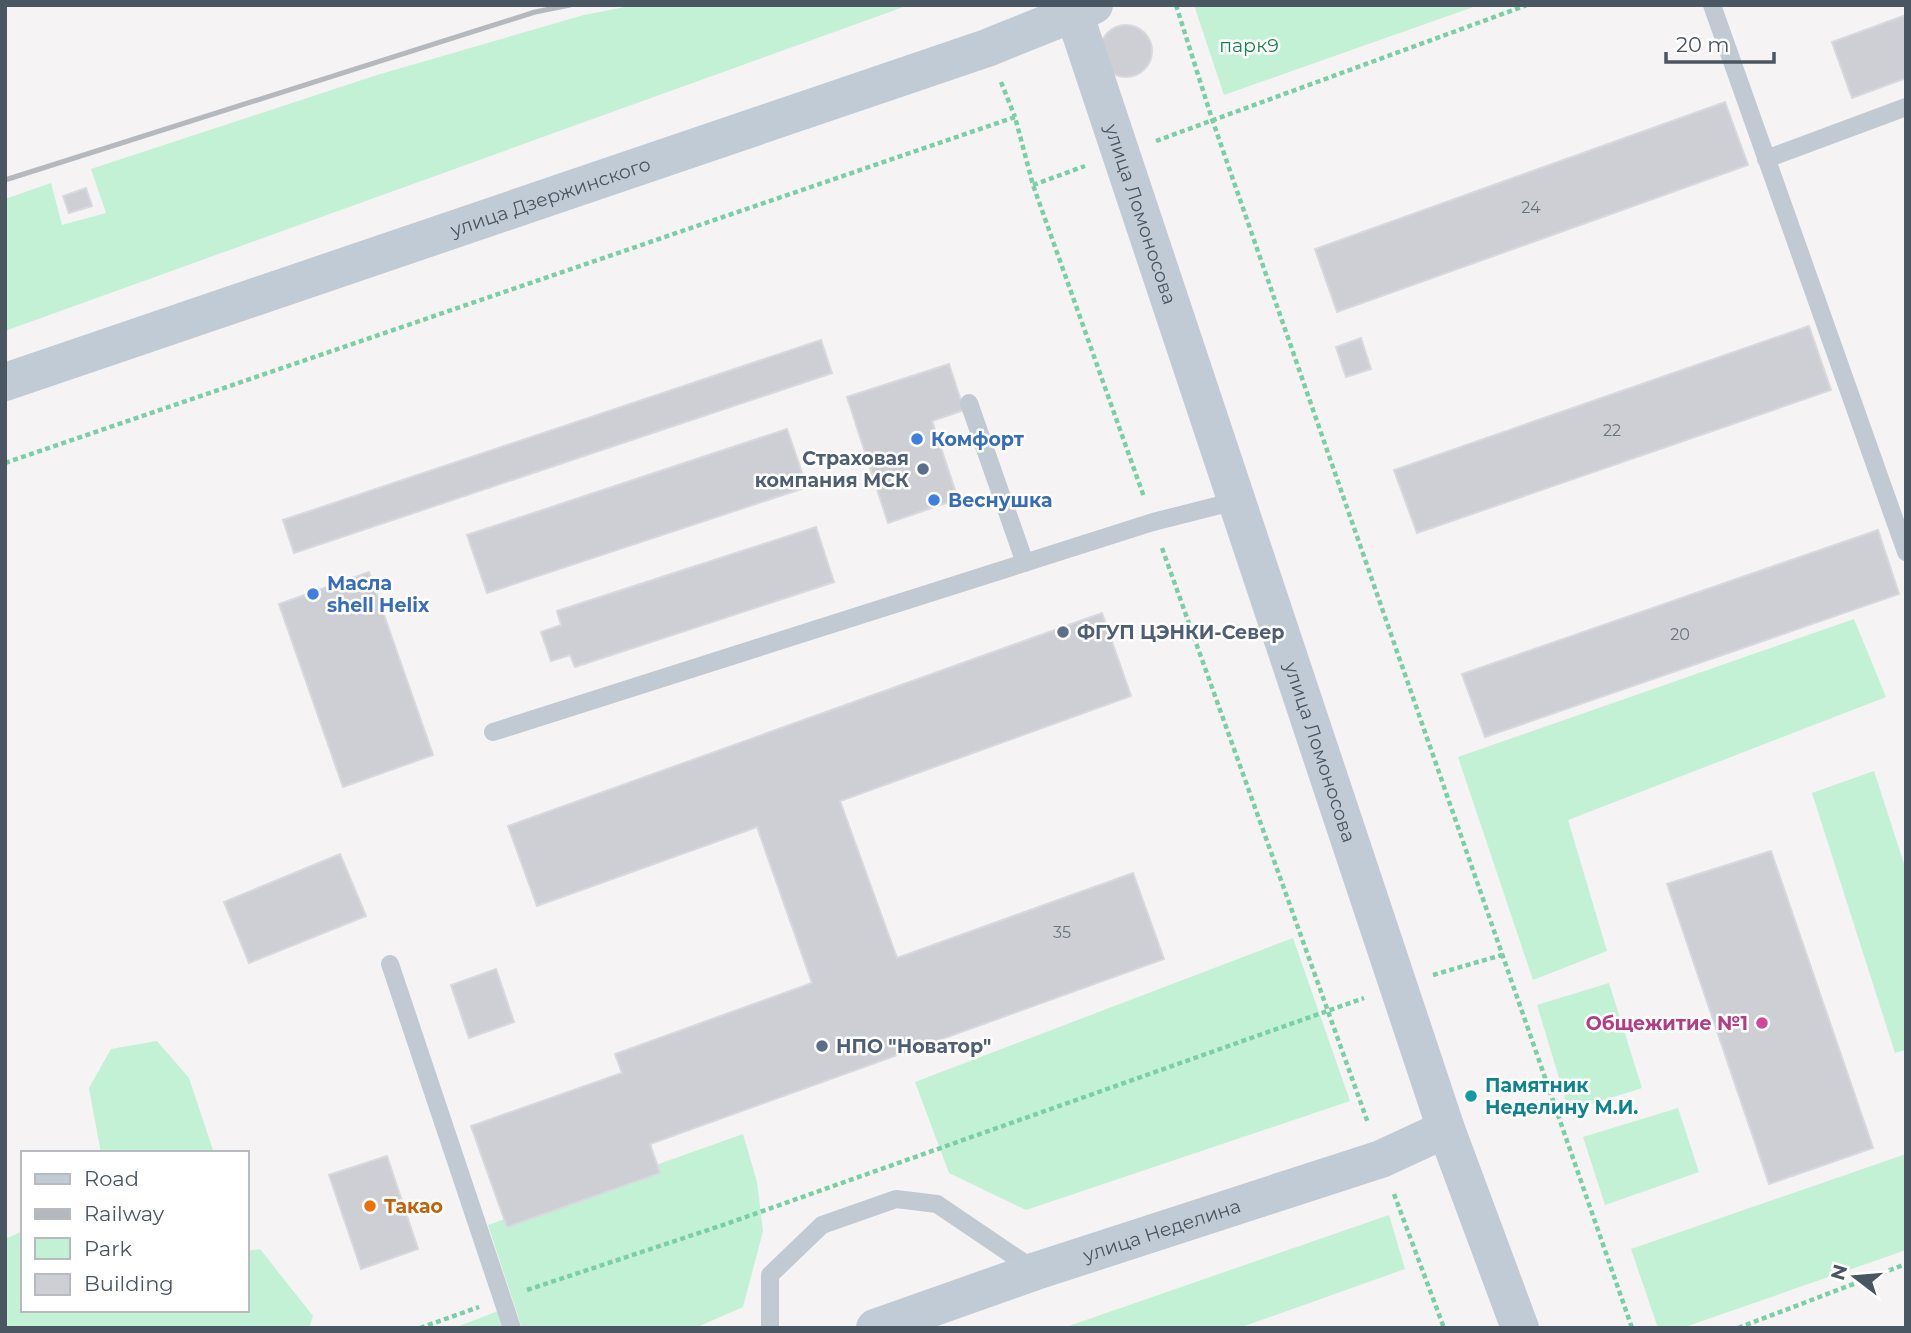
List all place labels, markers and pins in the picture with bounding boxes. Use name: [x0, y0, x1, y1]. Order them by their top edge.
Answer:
place label: Комфорт: [931, 428, 1025, 451]
marker: Комфорт: [909, 431, 925, 447]
place label: Страховая компания МСК: [755, 447, 909, 492]
marker: Страховая компания МСК: [915, 461, 931, 477]
place label: Веснушка: [948, 489, 1052, 512]
marker: Веснушка: [926, 492, 942, 508]
place label: Масла shell Helix: [327, 572, 430, 617]
marker: Масла shell Helix: [305, 586, 321, 602]
place label: ФГУП ЦЭНКИ-Север: [1077, 621, 1285, 644]
marker: ФГУП ЦЭНКИ-Север: [1055, 624, 1071, 640]
place label: Общежитие №1: [1586, 1012, 1748, 1035]
marker: Общежитие №1: [1754, 1015, 1770, 1031]
place label: НПО "Новатор": [836, 1035, 991, 1058]
marker: НПО "Новатор": [814, 1038, 830, 1054]
place label: Памятник Неделину М.И.: [1485, 1074, 1638, 1119]
marker: Памятник Неделину М.И.: [1463, 1088, 1479, 1104]
place label: Такао: [384, 1195, 443, 1218]
marker: Такао: [362, 1198, 378, 1214]

